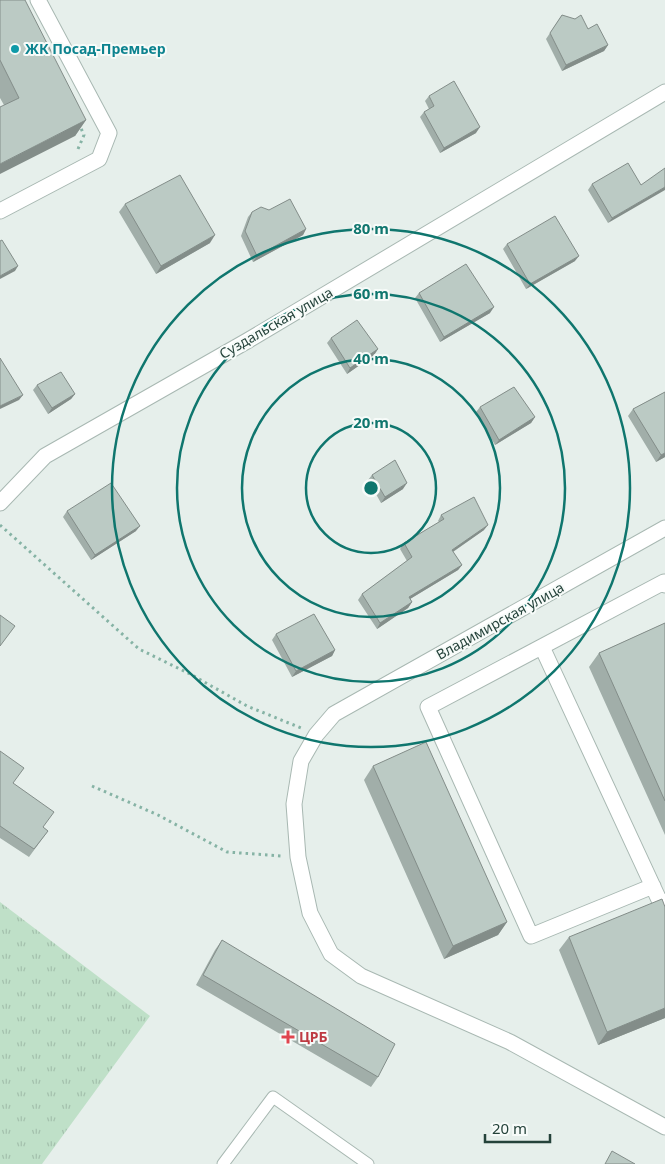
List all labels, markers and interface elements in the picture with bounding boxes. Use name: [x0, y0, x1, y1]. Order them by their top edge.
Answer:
place label: ЖК Посад-Премьер: [25, 39, 166, 58]
marker: ЖК Посад-Премьер: [9, 43, 21, 55]
text: 80 m: [353, 218, 389, 238]
street label: Суздальская улица: [215, 282, 336, 363]
text: 60 m: [353, 283, 389, 303]
text: 40 m: [353, 348, 389, 368]
text: 20 m: [353, 412, 389, 432]
centre of rings: [362, 479, 380, 497]
street label: Владимирская улица: [432, 577, 567, 664]
place label: ЦРБ: [299, 1027, 328, 1046]
marker: ЦРБ: [281, 1030, 295, 1044]
scale bar: [485, 1112, 550, 1144]
text: 20 m: [492, 1118, 527, 1138]

